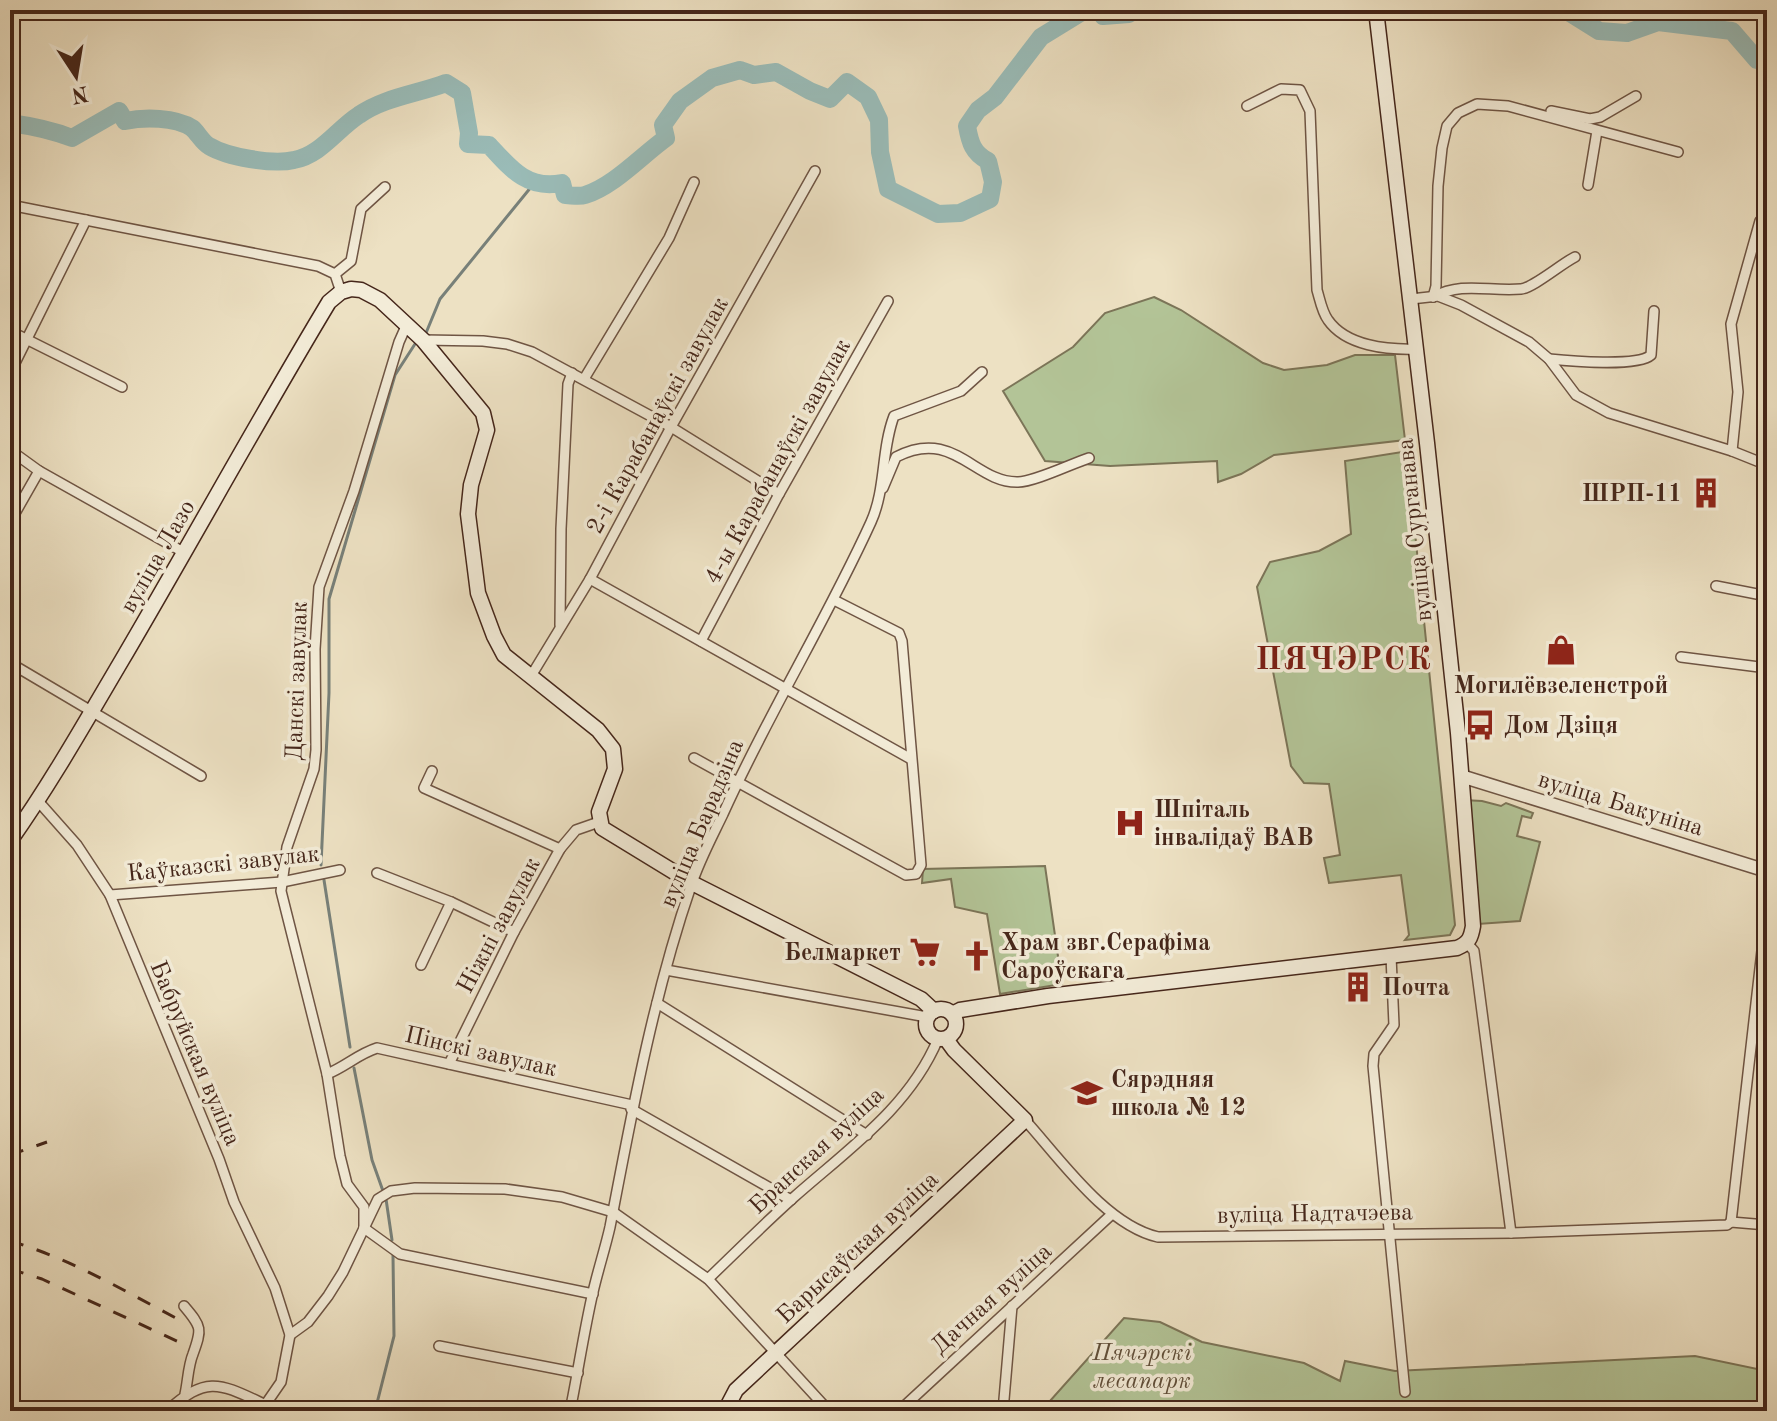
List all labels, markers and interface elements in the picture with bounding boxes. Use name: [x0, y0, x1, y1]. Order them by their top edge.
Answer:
north arrow: [36, 36, 116, 116]
text: N: [69, 81, 90, 106]
street label: 2-і Карабанаўскі завулак: [584, 293, 734, 538]
street label: 4-ы Карабанаўскі завулак: [701, 335, 856, 589]
street label: вуліца Сурганава: [1394, 437, 1438, 623]
building icon: ШРП-11: [1689, 476, 1723, 510]
place label: ШРП-11: [1582, 483, 1682, 507]
street label: вуліца Лазо: [117, 496, 201, 618]
street label: Данскі завулак: [283, 601, 313, 761]
shop icon: Могилёвзеленстрой: [1544, 633, 1578, 667]
district label: ПЯЧЭРСК: [1255, 645, 1433, 677]
place label: Могилёвзеленстрой: [1454, 675, 1668, 699]
bus stop icon: Дом Дзіця: [1463, 708, 1497, 742]
place label: Дом Дзіця: [1504, 715, 1618, 739]
street label: вуліца Барадзіна: [657, 736, 749, 911]
street label: вуліца Бакуніна: [1535, 768, 1706, 841]
place label: Шпіталь інвалідаў ВАВ: [1154, 799, 1313, 851]
hospital icon: Шпіталь інвалідаў ВАВ: [1113, 806, 1147, 840]
street label: Каўказскі завулак: [126, 843, 321, 887]
street label: Ніжні завулак: [454, 854, 546, 998]
place label: Храм звг.Серафіма Сароўскага: [1001, 932, 1210, 984]
supermarket icon: Белмаркет: [908, 935, 942, 969]
church icon: Храм звг.Серафіма Сароўскага: [960, 939, 994, 973]
place label: Белмаркет: [784, 942, 901, 966]
street label: Бабруйская вуліца: [144, 958, 244, 1150]
building icon: Почта: [1341, 970, 1375, 1004]
place label: Почта: [1382, 977, 1450, 1001]
street label: Пінскі завулак: [402, 1024, 559, 1082]
place label: Сярэдняя школа № 12: [1111, 1069, 1246, 1121]
school or university icon: Сярэдняя школа № 12: [1070, 1076, 1104, 1110]
street label: Бранская вуліца: [745, 1083, 889, 1220]
street label: Барысаўская вуліца: [773, 1168, 944, 1329]
street label: вуліца Надтачэева: [1217, 1201, 1413, 1229]
street label: Дачная вуліца: [928, 1240, 1057, 1359]
park label: Пячэрскі лесапарк: [1091, 1342, 1192, 1394]

